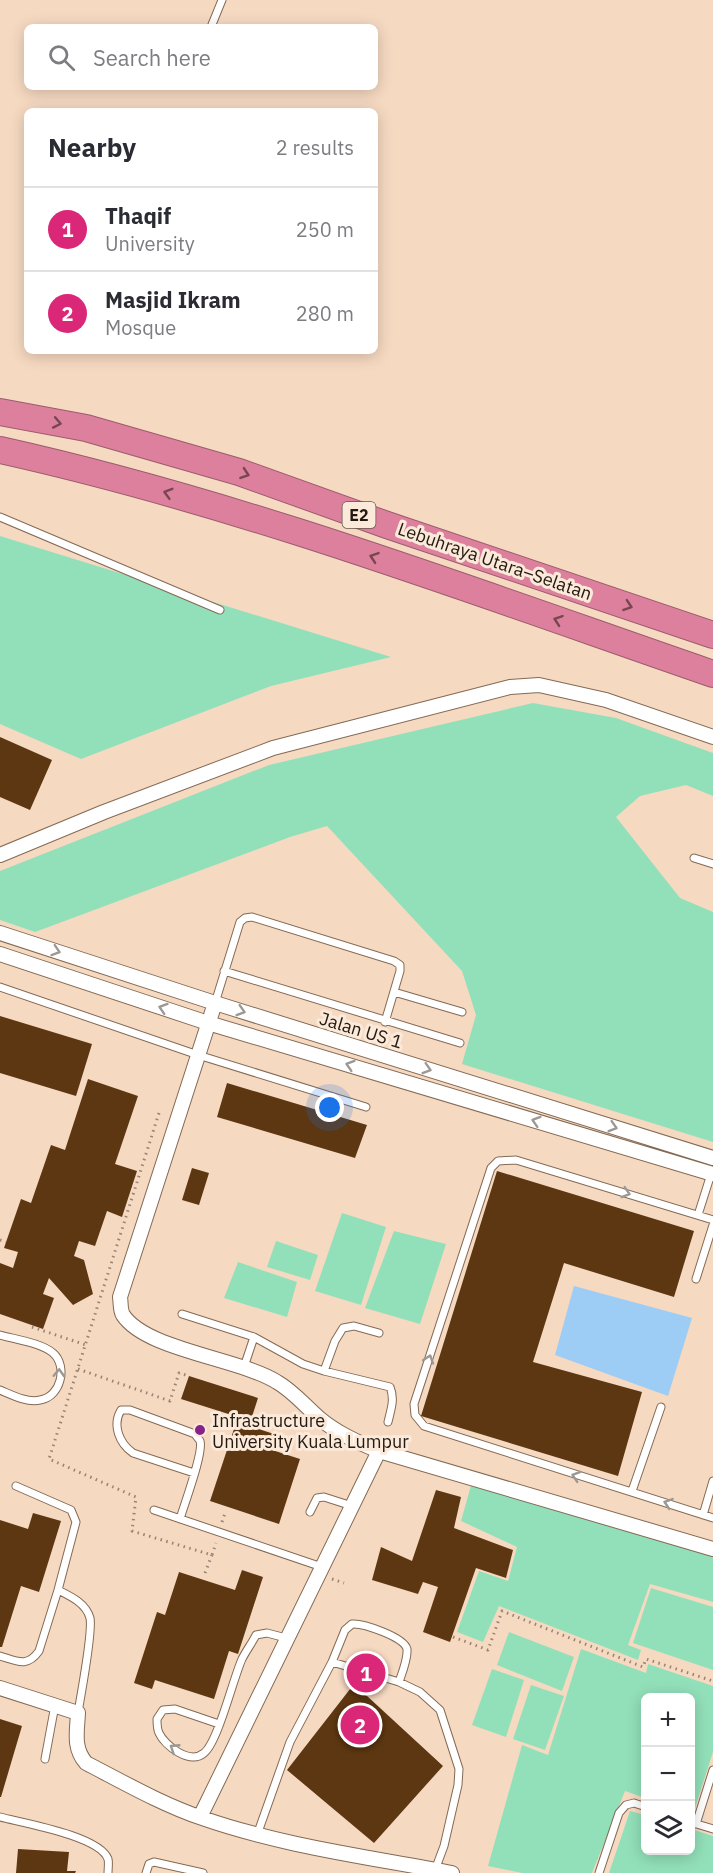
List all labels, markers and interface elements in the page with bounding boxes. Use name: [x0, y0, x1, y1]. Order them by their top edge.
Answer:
search box: [24, 24, 378, 90]
icon: search: [45, 41, 78, 74]
text: Search here: [93, 43, 211, 72]
text: Nearby: [48, 130, 136, 164]
text: 2 results: [276, 134, 354, 161]
text: Thaqif: [105, 201, 171, 230]
text: 1: [62, 216, 74, 243]
text: 250 m: [296, 216, 354, 243]
text: University: [105, 230, 195, 257]
text: Masjid Ikram: [105, 285, 241, 314]
text: 2: [62, 300, 74, 327]
text: 280 m: [296, 300, 354, 327]
text: Mosque: [105, 314, 176, 341]
one-way arrow: [52, 416, 62, 429]
one-way arrow: [239, 467, 250, 480]
one-way arrow: [163, 488, 174, 500]
road number: E2: [342, 502, 376, 528]
street label: Lebuhraya Utara–Selatan: [395, 517, 595, 605]
one-way arrow: [369, 552, 380, 565]
one-way arrow: [622, 599, 633, 612]
one-way arrow: [553, 615, 564, 628]
one-way arrow: [50, 944, 61, 956]
one-way arrow: [158, 1002, 169, 1015]
one-way arrow: [235, 1004, 246, 1017]
street label: Jalan US 1: [317, 1007, 405, 1053]
one-way arrow: [345, 1060, 355, 1072]
one-way arrow: [421, 1062, 432, 1074]
your location: [315, 1093, 344, 1122]
one-way arrow: [531, 1116, 542, 1128]
one-way arrow: [607, 1120, 618, 1133]
one-way arrow: [620, 1186, 631, 1198]
one-way arrow: [422, 1354, 434, 1365]
one-way arrow: [53, 1368, 66, 1377]
place label: Infrastructure University Kuala Lumpur: [212, 1409, 409, 1453]
marker: Infrastructure University Kuala Lumpur: [193, 1423, 207, 1437]
one-way arrow: [571, 1470, 582, 1483]
one-way arrow: [663, 1498, 674, 1511]
pin: 1: [346, 1650, 386, 1696]
map controls: [641, 1693, 695, 1855]
button: +: [641, 1693, 695, 1747]
pin: 2: [340, 1702, 380, 1748]
one-way arrow: [170, 1744, 181, 1755]
button: −: [641, 1747, 695, 1801]
button: layers: [641, 1801, 695, 1855]

